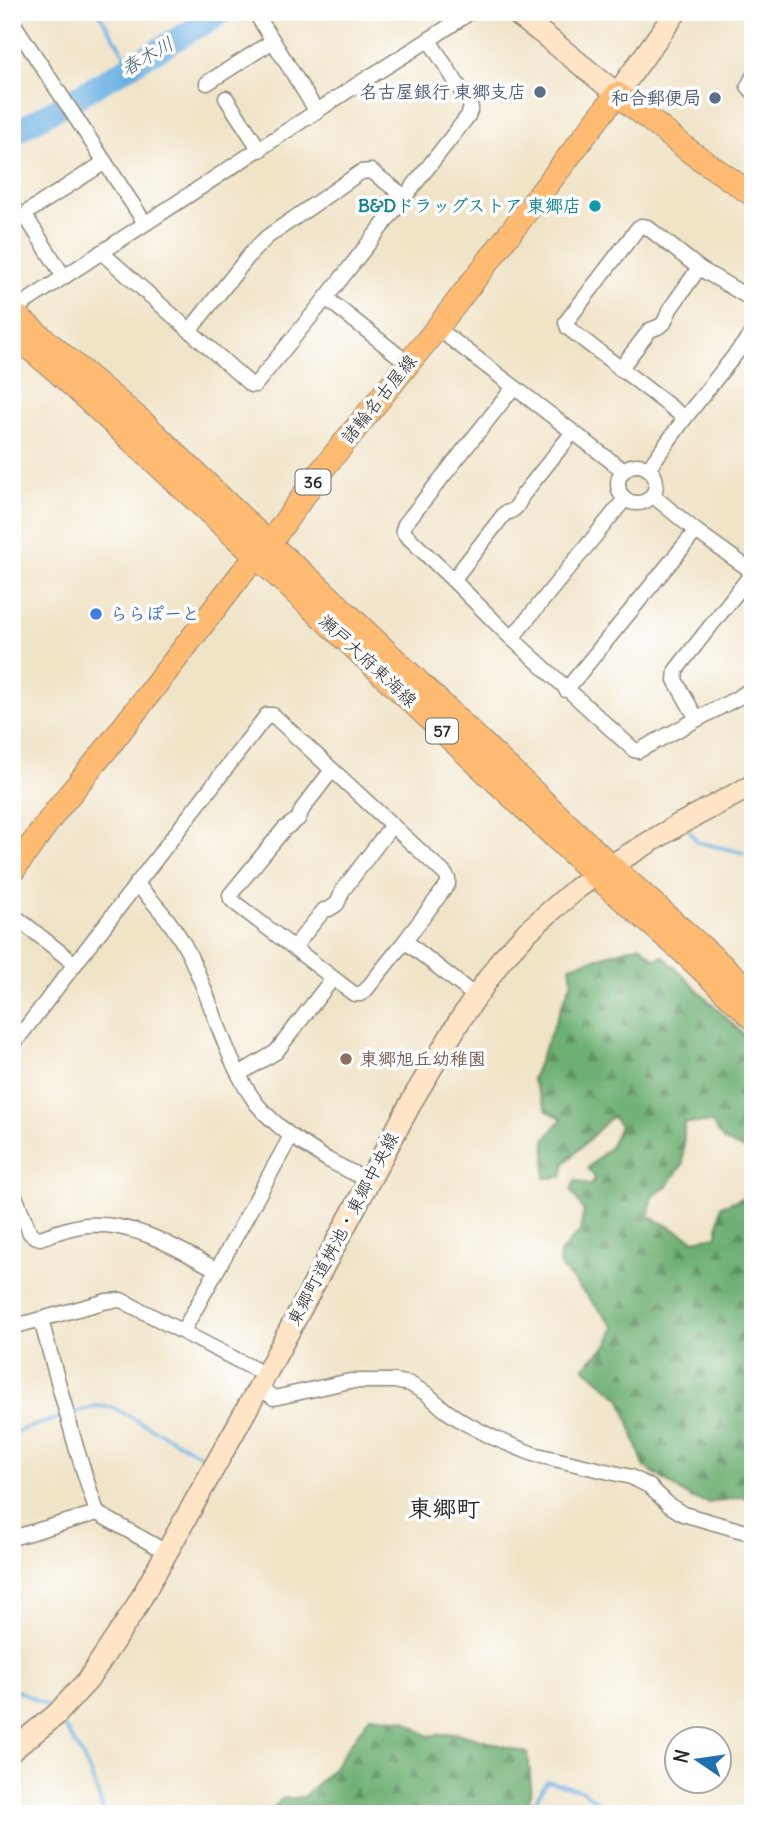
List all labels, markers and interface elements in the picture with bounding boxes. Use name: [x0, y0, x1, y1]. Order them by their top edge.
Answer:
water label: 春木川: [116, 31, 178, 81]
place label: 名古屋銀行 東郷支店: [360, 80, 526, 103]
marker: 名古屋銀行 東郷支店: [532, 84, 548, 100]
place label: 和合郵便局: [611, 86, 701, 109]
marker: 和合郵便局: [707, 90, 723, 106]
place label: B&Dドラッグストア 東郷店: [358, 194, 581, 217]
marker: B&Dドラッグストア 東郷店: [587, 198, 603, 214]
street label: 諸輪名古屋線: [336, 349, 422, 448]
road number: 36: [296, 470, 330, 495]
place label: ららぽーと: [110, 602, 200, 625]
marker: ららぽーと: [88, 606, 104, 622]
street label: 瀬戸大府東海線: [314, 609, 422, 712]
road number: 57: [426, 718, 458, 744]
place label: 東郷旭丘幼稚園: [360, 1047, 486, 1070]
marker: 東郷旭丘幼稚園: [338, 1051, 354, 1067]
street label: 東郷町道桝池・東郷中央線: [282, 1128, 403, 1330]
district label: 東郷町: [408, 1493, 480, 1523]
north arrow: [664, 1724, 734, 1794]
text: N: [668, 1747, 695, 1765]

